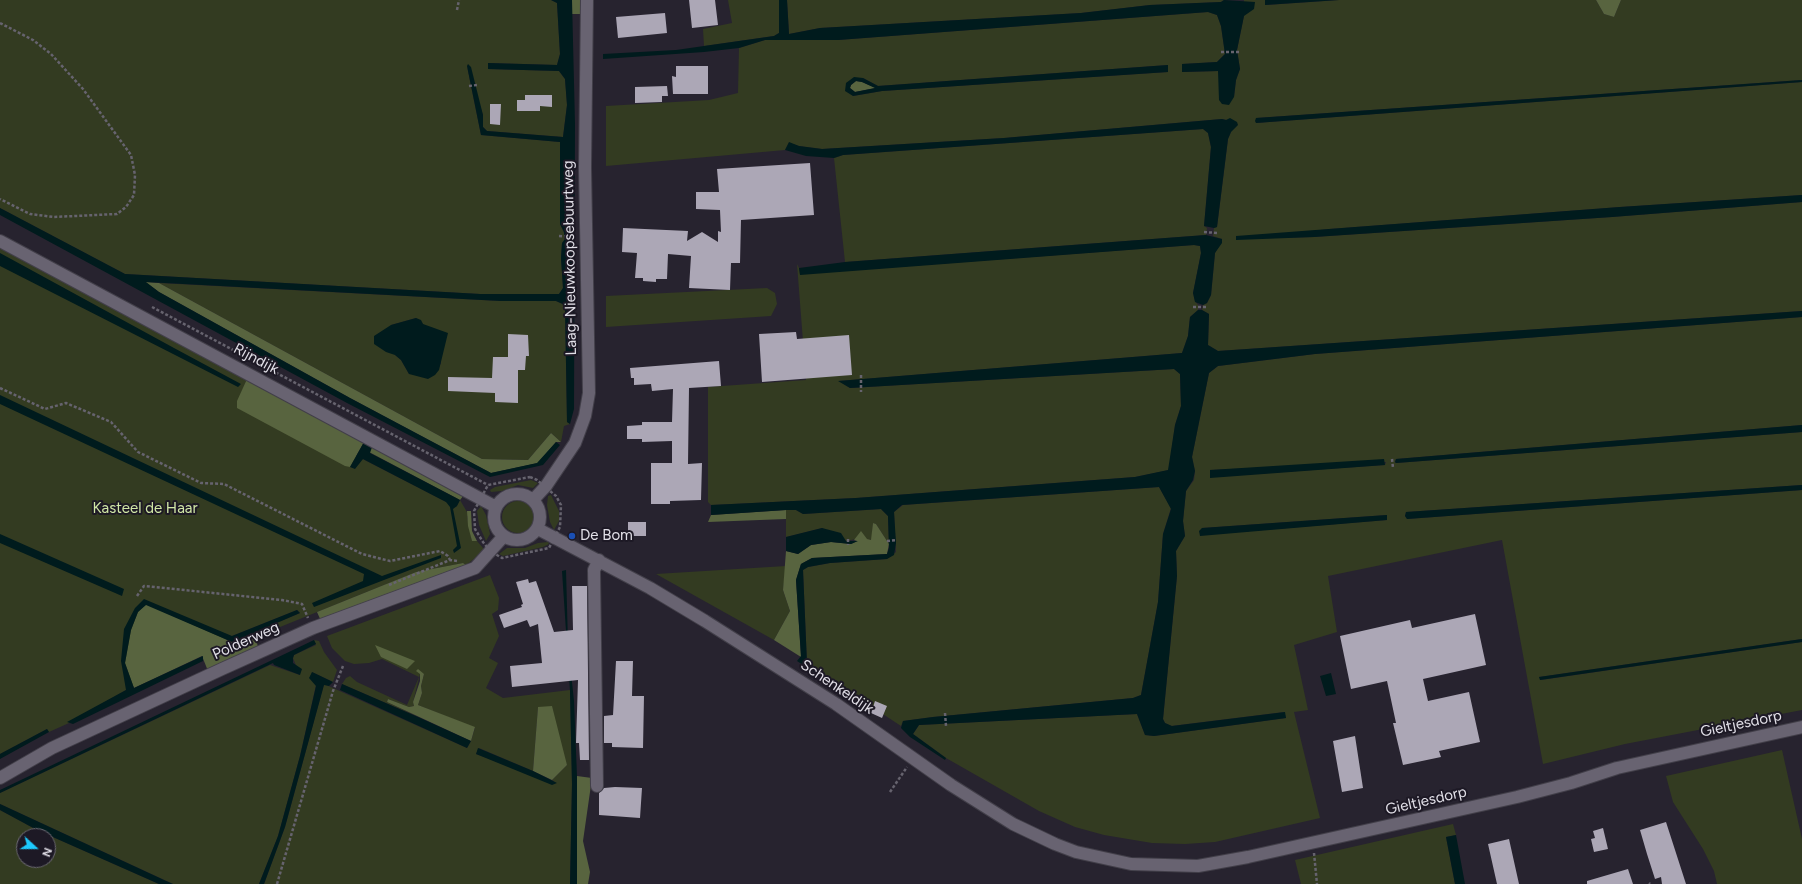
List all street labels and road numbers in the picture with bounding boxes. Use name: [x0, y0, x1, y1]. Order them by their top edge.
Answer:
street label: Laag-Nieuwkoopsebuurtweg: [559, 160, 581, 356]
street label: Rijndijk: [230, 340, 282, 378]
street label: Polderweg: [210, 618, 282, 664]
street label: Schenkeldijk: [797, 656, 877, 718]
street label: Gieltjesdorp: [1699, 707, 1783, 741]
street label: Gieltjesdorp: [1384, 783, 1468, 819]

